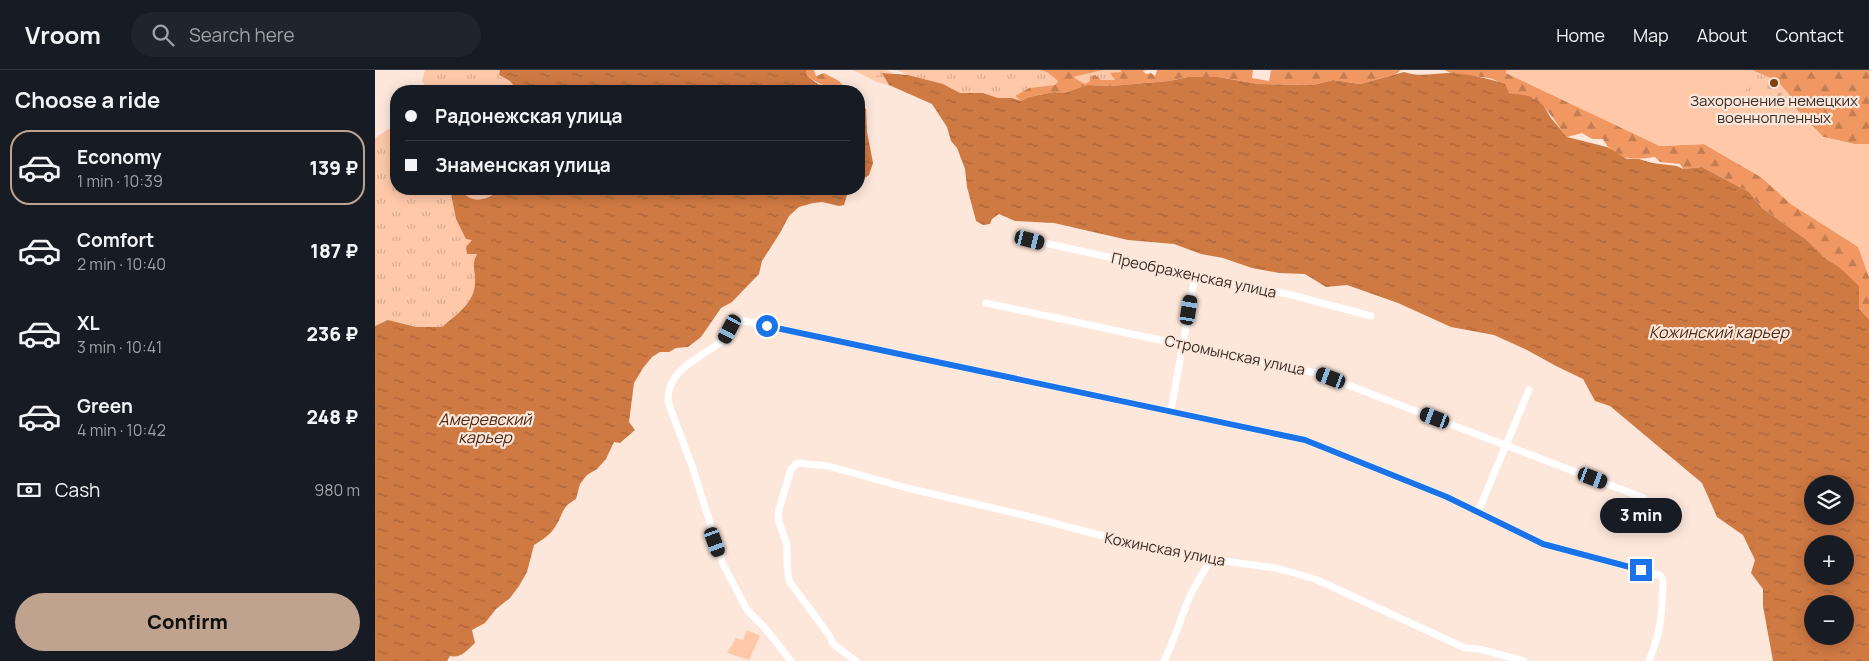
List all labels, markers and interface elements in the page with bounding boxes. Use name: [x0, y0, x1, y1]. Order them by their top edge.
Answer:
search box: [131, 12, 481, 57]
text: Vroom: [25, 18, 101, 51]
icon: search: [149, 21, 177, 49]
text: Search here: [189, 22, 295, 48]
text: Home: [1556, 23, 1605, 47]
text: Map: [1633, 23, 1669, 47]
text: About: [1697, 23, 1747, 47]
text: Contact: [1775, 23, 1844, 47]
marker: Захоронение немецких военнопленных: [1768, 77, 1780, 89]
text: Choose a ride: [15, 85, 160, 115]
place label: Захоронение немецких военнопленных: [1690, 90, 1858, 128]
text: Радонежская улица: [435, 103, 623, 129]
text: Economy: [77, 144, 161, 170]
icon: car: [17, 145, 62, 190]
text: Знаменская улица: [435, 152, 611, 178]
text: 139 ₽: [309, 155, 358, 181]
text: 1 min · 10:39: [77, 170, 163, 192]
text: Comfort: [77, 227, 154, 253]
icon: car: [17, 228, 62, 273]
car: [1013, 229, 1046, 251]
text: 187 ₽: [310, 238, 358, 264]
street label: Преображенская улица: [1109, 247, 1279, 303]
text: 2 min · 10:40: [77, 253, 166, 275]
car: [1179, 294, 1198, 326]
text: XL: [77, 310, 100, 336]
icon: car: [17, 311, 62, 356]
car: [716, 312, 743, 346]
route start: [756, 315, 778, 337]
text: 236 ₽: [307, 321, 358, 347]
water label: Кожинский карьер: [1649, 321, 1790, 343]
street label: Стромынская улица: [1163, 330, 1307, 380]
text: 3 min · 10:41: [77, 336, 162, 358]
car: [1314, 366, 1347, 390]
text: Green: [77, 393, 133, 419]
icon: car: [17, 394, 62, 439]
text: 248 ₽: [306, 404, 358, 430]
car: [1418, 406, 1451, 430]
water label: Амеревский карьер: [439, 408, 533, 448]
text: 4 min · 10:42: [77, 419, 166, 441]
car: [1576, 466, 1609, 490]
map controls: [1804, 475, 1854, 645]
button: layers: [1804, 475, 1854, 525]
icon: cash: [15, 476, 43, 504]
text: Cash: [55, 477, 100, 503]
text: 980 m: [314, 479, 360, 501]
callout: 3 min: [1600, 498, 1682, 532]
text: 3 min: [1620, 504, 1662, 526]
car: [702, 525, 727, 559]
street label: Кожинская улица: [1103, 527, 1227, 571]
button: +: [1804, 535, 1854, 585]
route end: [1630, 559, 1652, 581]
button: Confirm: [15, 593, 360, 651]
button: −: [1804, 595, 1854, 645]

